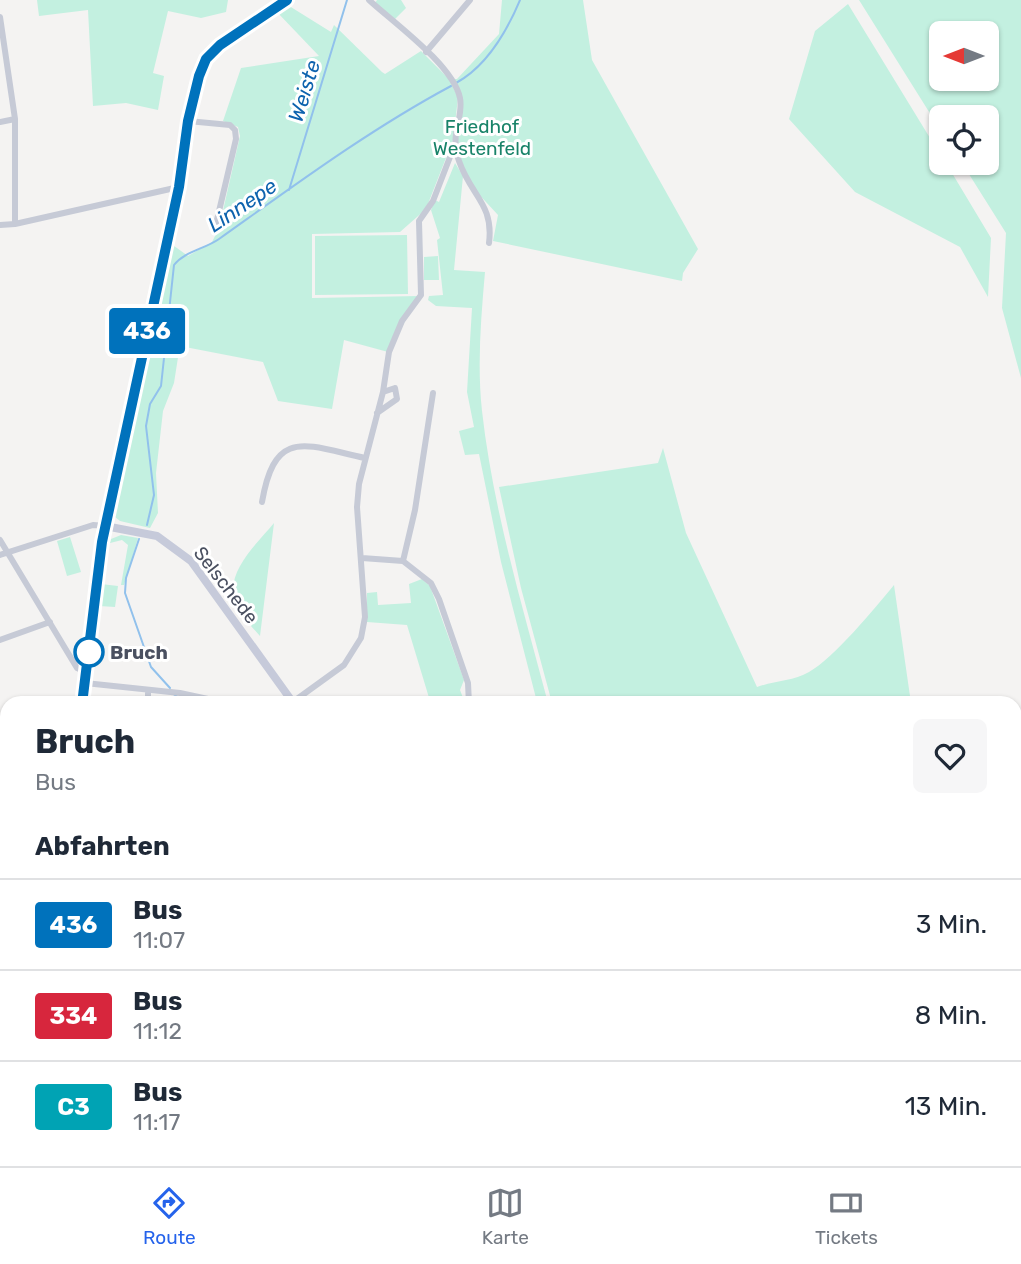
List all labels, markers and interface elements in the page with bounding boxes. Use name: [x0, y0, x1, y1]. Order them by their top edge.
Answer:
north arrow: [929, 21, 999, 91]
map controls: [929, 21, 999, 175]
water label: Weiste: [283, 57, 325, 125]
button: locate: [929, 105, 999, 175]
park label: Friedhof Westenfeld: [433, 115, 531, 160]
water label: Linnepe: [203, 173, 282, 237]
line badge: 436: [107, 308, 187, 354]
text: 436: [123, 317, 171, 345]
street label: Selschede: [189, 542, 263, 628]
marker: Bruch: [74, 637, 104, 667]
place label: Bruch: [110, 641, 168, 664]
button: heart: [913, 719, 987, 793]
text: Bruch: [35, 722, 135, 761]
text: Bus: [35, 768, 76, 796]
text: Abfahrten: [35, 831, 170, 862]
text: Bus: [133, 895, 182, 926]
text: 3 Min.: [916, 909, 987, 940]
text: 436: [50, 911, 97, 939]
text: 11:07: [133, 926, 185, 954]
text: Bus: [133, 986, 182, 1017]
text: 8 Min.: [915, 1000, 987, 1031]
text: 334: [49, 1002, 98, 1030]
text: 11:12: [133, 1017, 182, 1045]
text: Bus: [133, 1077, 182, 1108]
text: 13 Min.: [905, 1091, 987, 1122]
text: C3: [57, 1093, 90, 1121]
text: 11:17: [133, 1108, 180, 1136]
tab: Route: [143, 1184, 196, 1249]
tab: Karte: [482, 1184, 529, 1249]
tab: Tickets: [815, 1184, 878, 1249]

